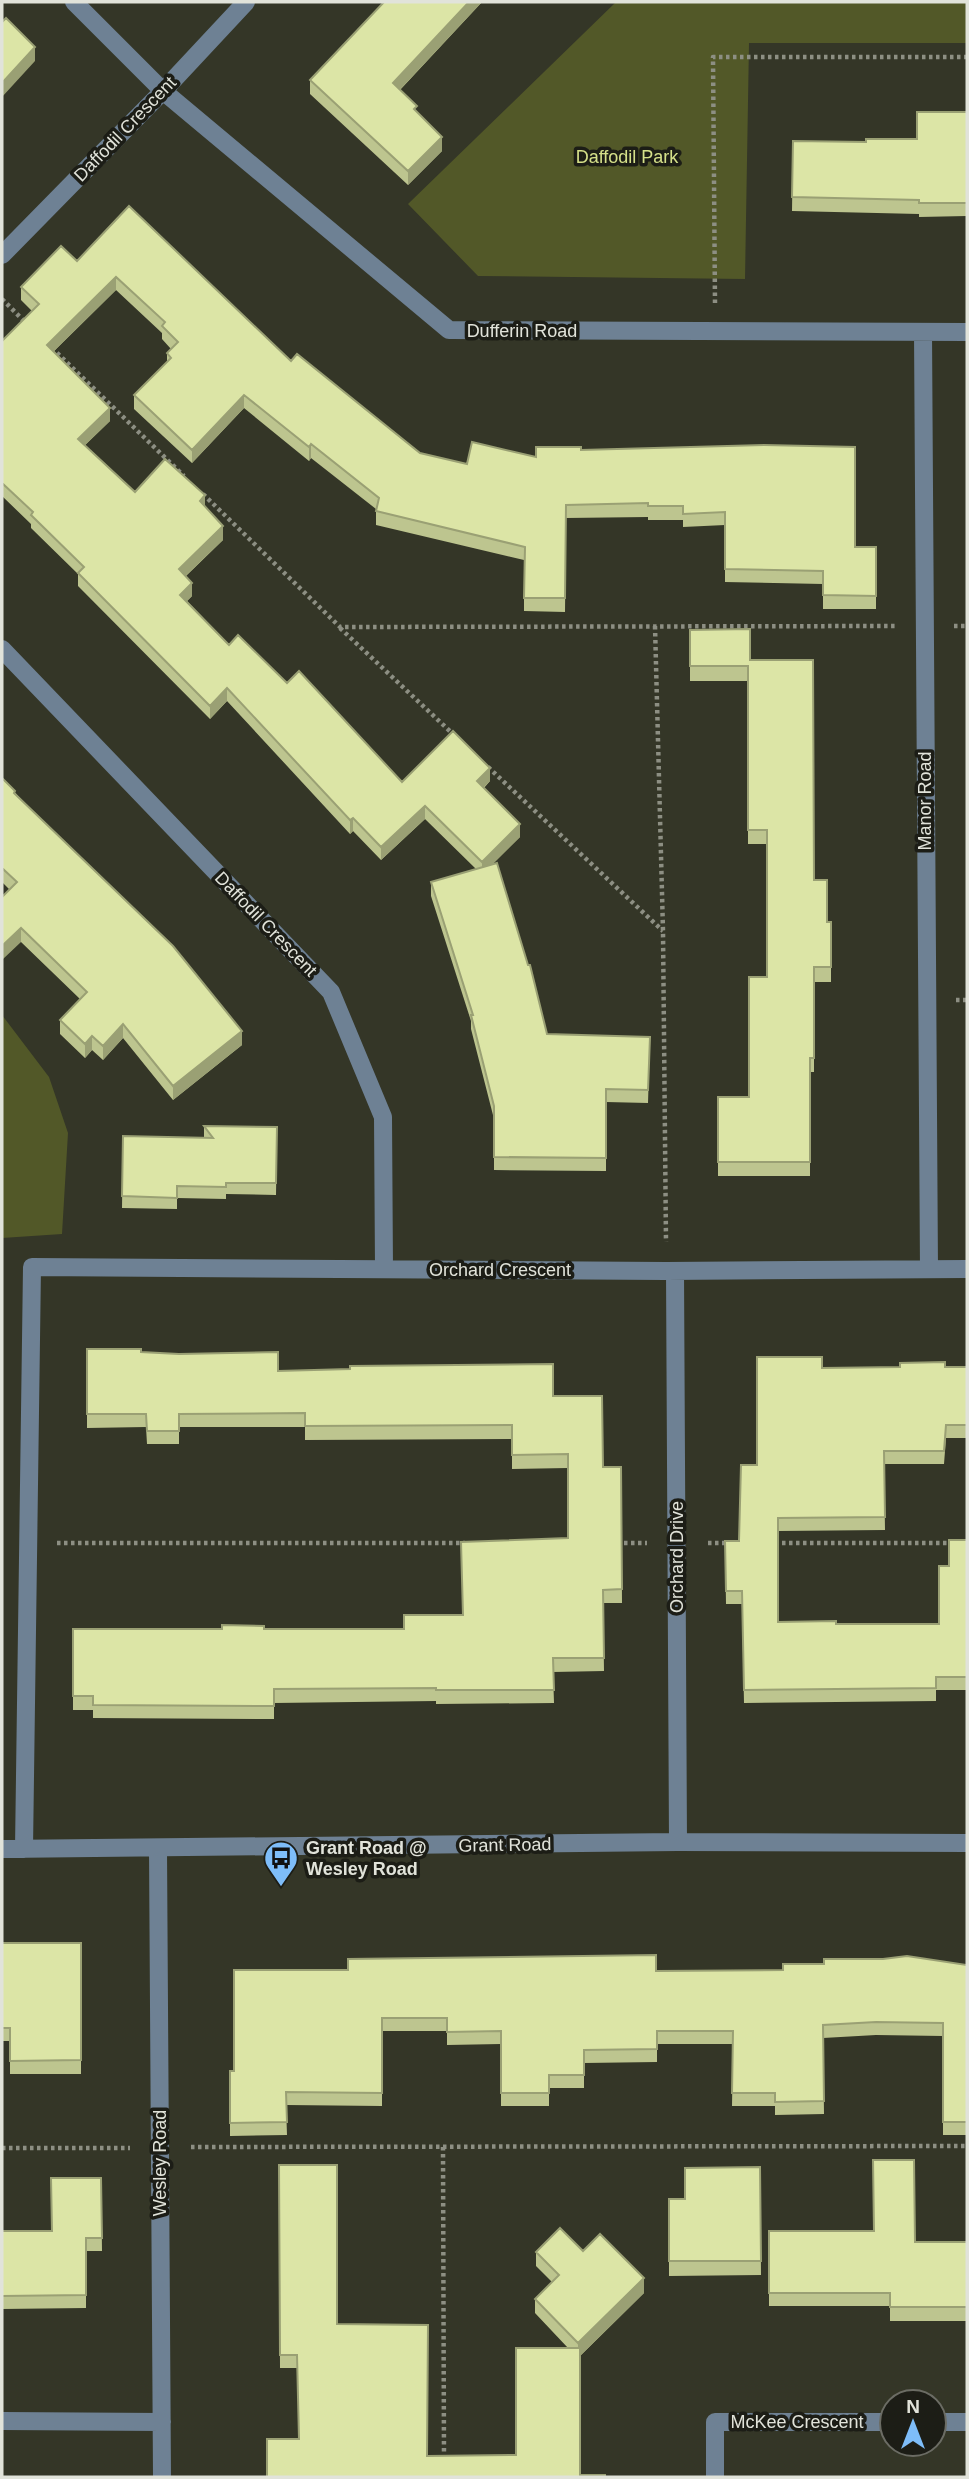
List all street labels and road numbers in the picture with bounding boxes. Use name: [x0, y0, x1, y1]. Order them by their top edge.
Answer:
street label: Daffodil Crescent: [70, 73, 180, 185]
street label: Dufferin Road: [467, 321, 577, 341]
street label: Manor Road: [915, 751, 935, 851]
street label: Daffodil Crescent: [211, 868, 321, 980]
street label: Orchard Crescent: [429, 1260, 571, 1280]
street label: Orchard Drive: [667, 1501, 687, 1613]
street label: Grant Road: [458, 1834, 552, 1856]
street label: Wesley Road: [150, 2110, 170, 2216]
street label: McKee Crescent: [730, 2412, 864, 2432]

